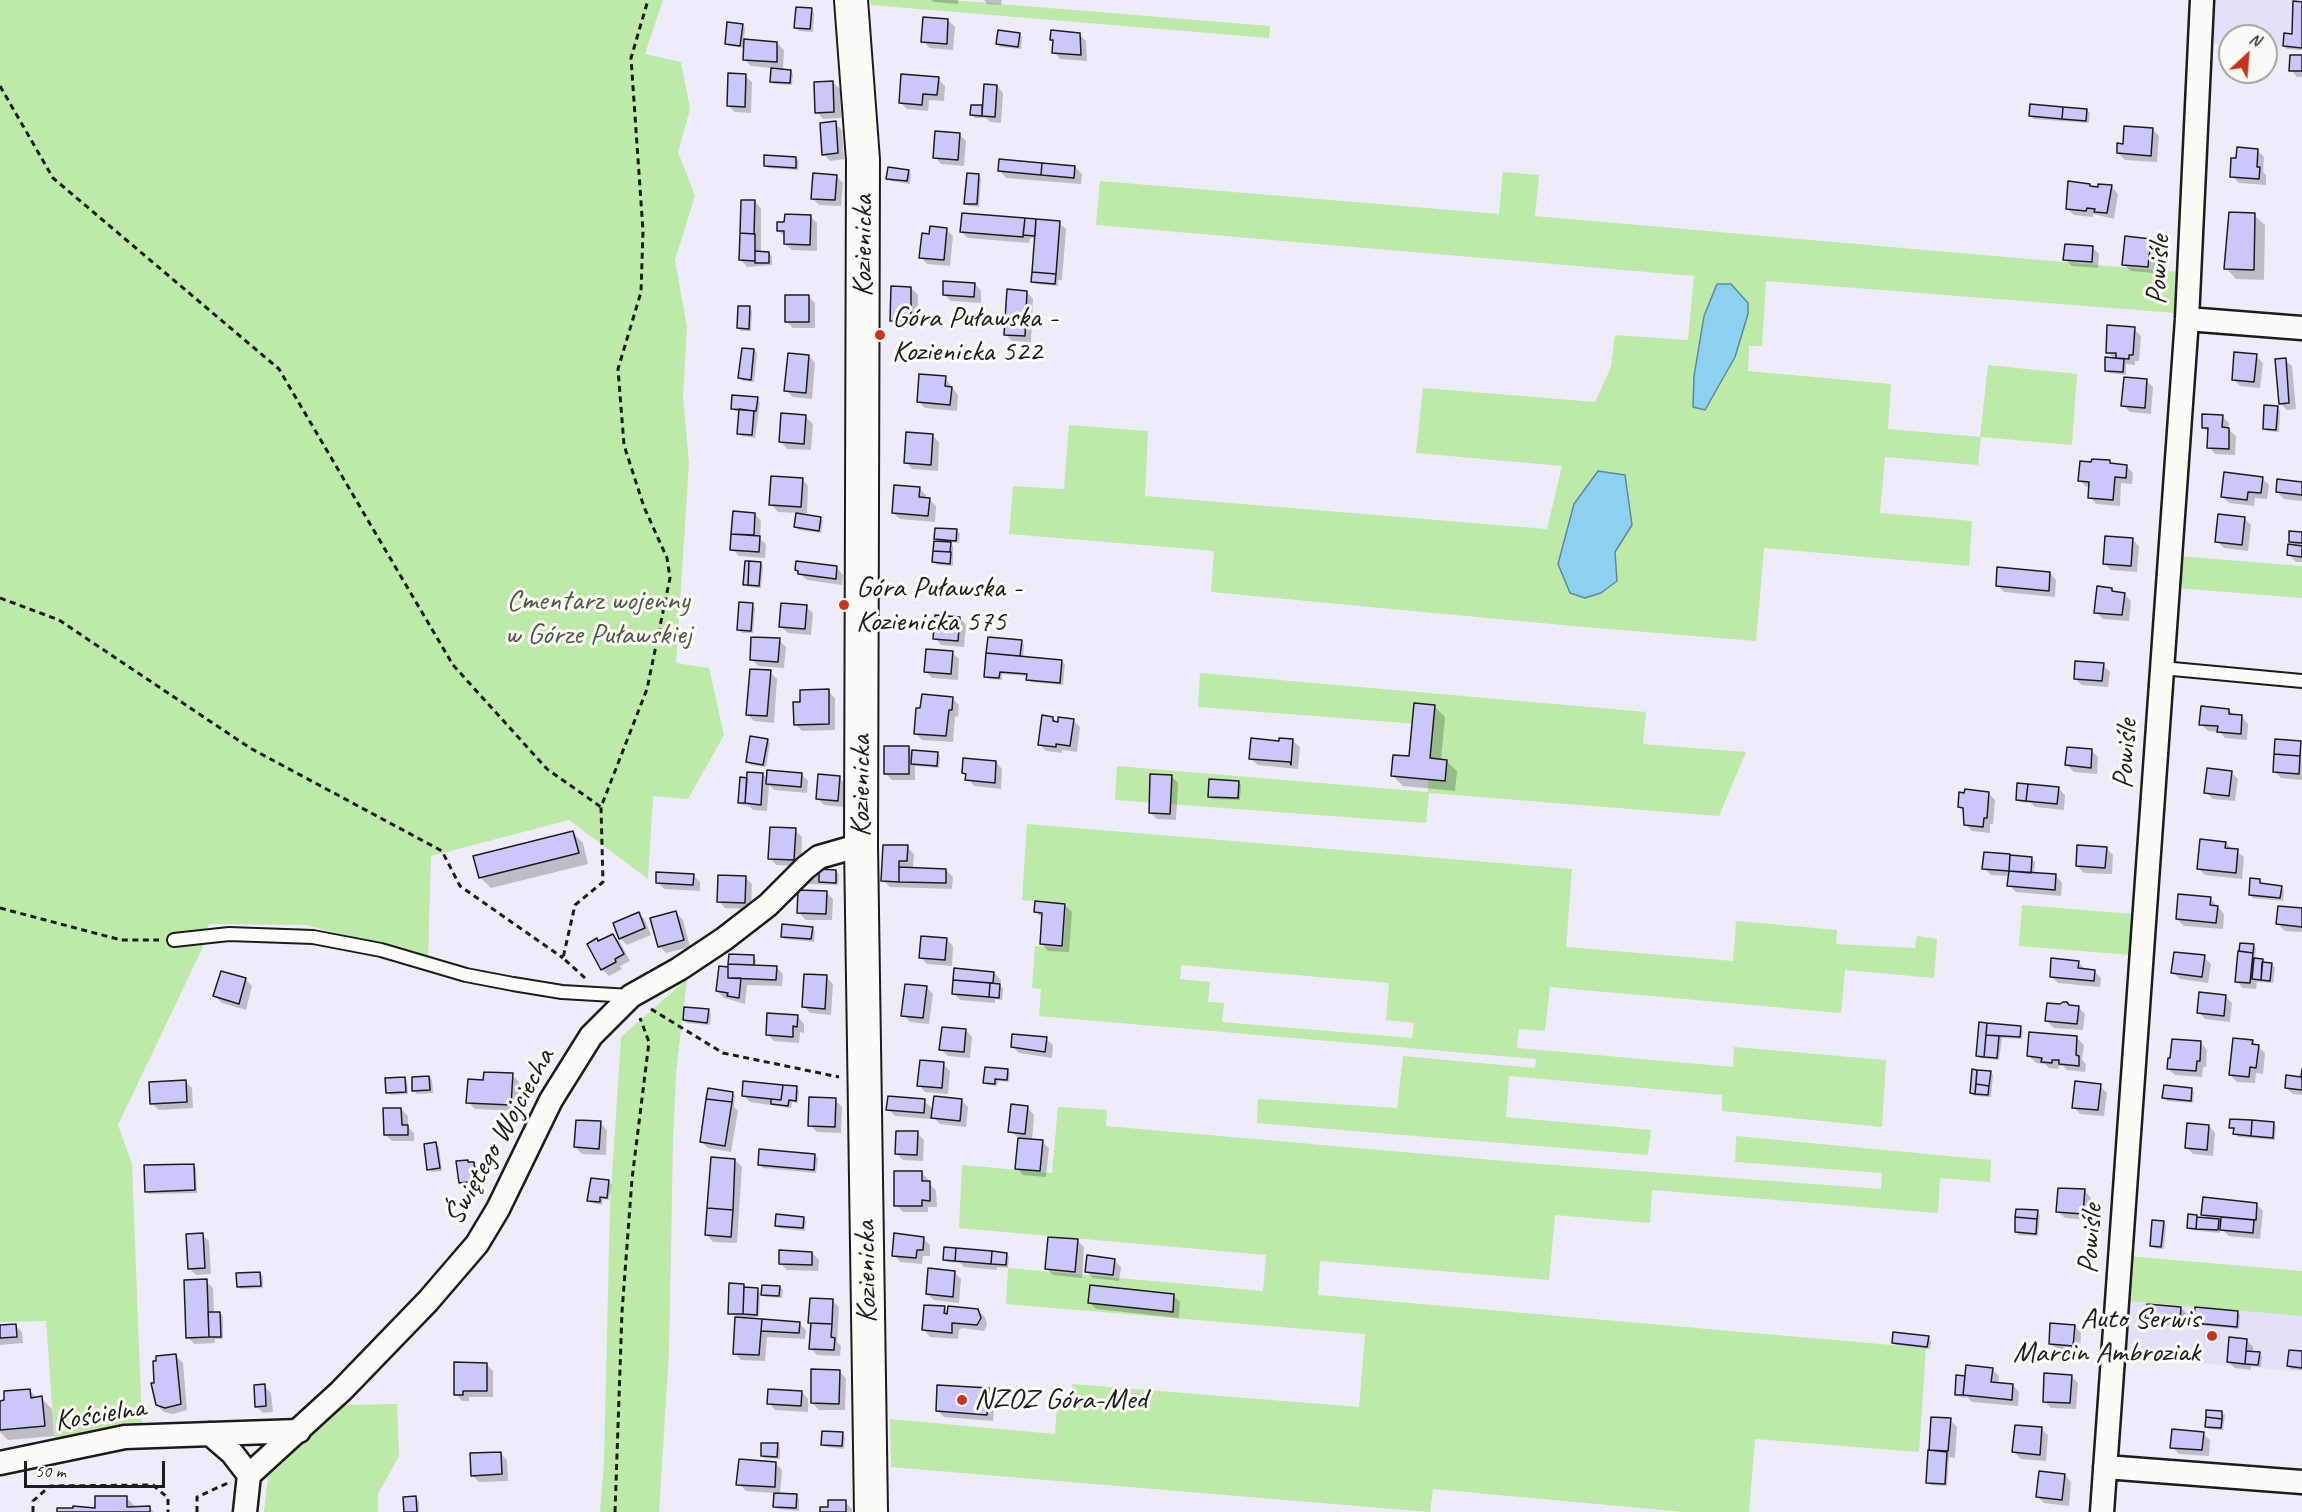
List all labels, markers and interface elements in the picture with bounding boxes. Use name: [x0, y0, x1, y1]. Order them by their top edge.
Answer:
north arrow: [2218, 24, 2278, 84]
text: N: [2246, 28, 2264, 51]
street label: Kozienicka: [845, 195, 881, 297]
street label: Powiśle: [2139, 234, 2179, 306]
place label: Góra Puławska - Kozienicka 522: [892, 300, 1058, 370]
marker: Góra Puławska - Kozienicka 522: [873, 328, 887, 342]
place label: Góra Puławska - Kozienicka 575: [856, 570, 1022, 640]
park label: Cmentarz wojenny w Górze Puławskiej: [504, 583, 692, 654]
marker: Góra Puławska - Kozienicka 575: [837, 598, 851, 612]
street label: Powiśle: [2106, 718, 2146, 790]
street label: Kozienicka: [843, 735, 879, 837]
street label: Świętego Wojciecha: [437, 1042, 563, 1232]
street label: Powiśle: [2071, 1203, 2111, 1275]
street label: Kozienicka: [848, 1221, 886, 1323]
place label: Auto Serwis Marcin Ambroziak: [2013, 1301, 2200, 1372]
marker: Auto Serwis Marcin Ambroziak: [2205, 1329, 2219, 1343]
place label: NZOZ Góra-Med: [974, 1382, 1147, 1418]
street label: Kościelna: [52, 1390, 148, 1440]
marker: NZOZ Góra-Med: [955, 1393, 969, 1407]
scale bar: [27, 1449, 168, 1487]
text: 50 m: [35, 1460, 66, 1482]

